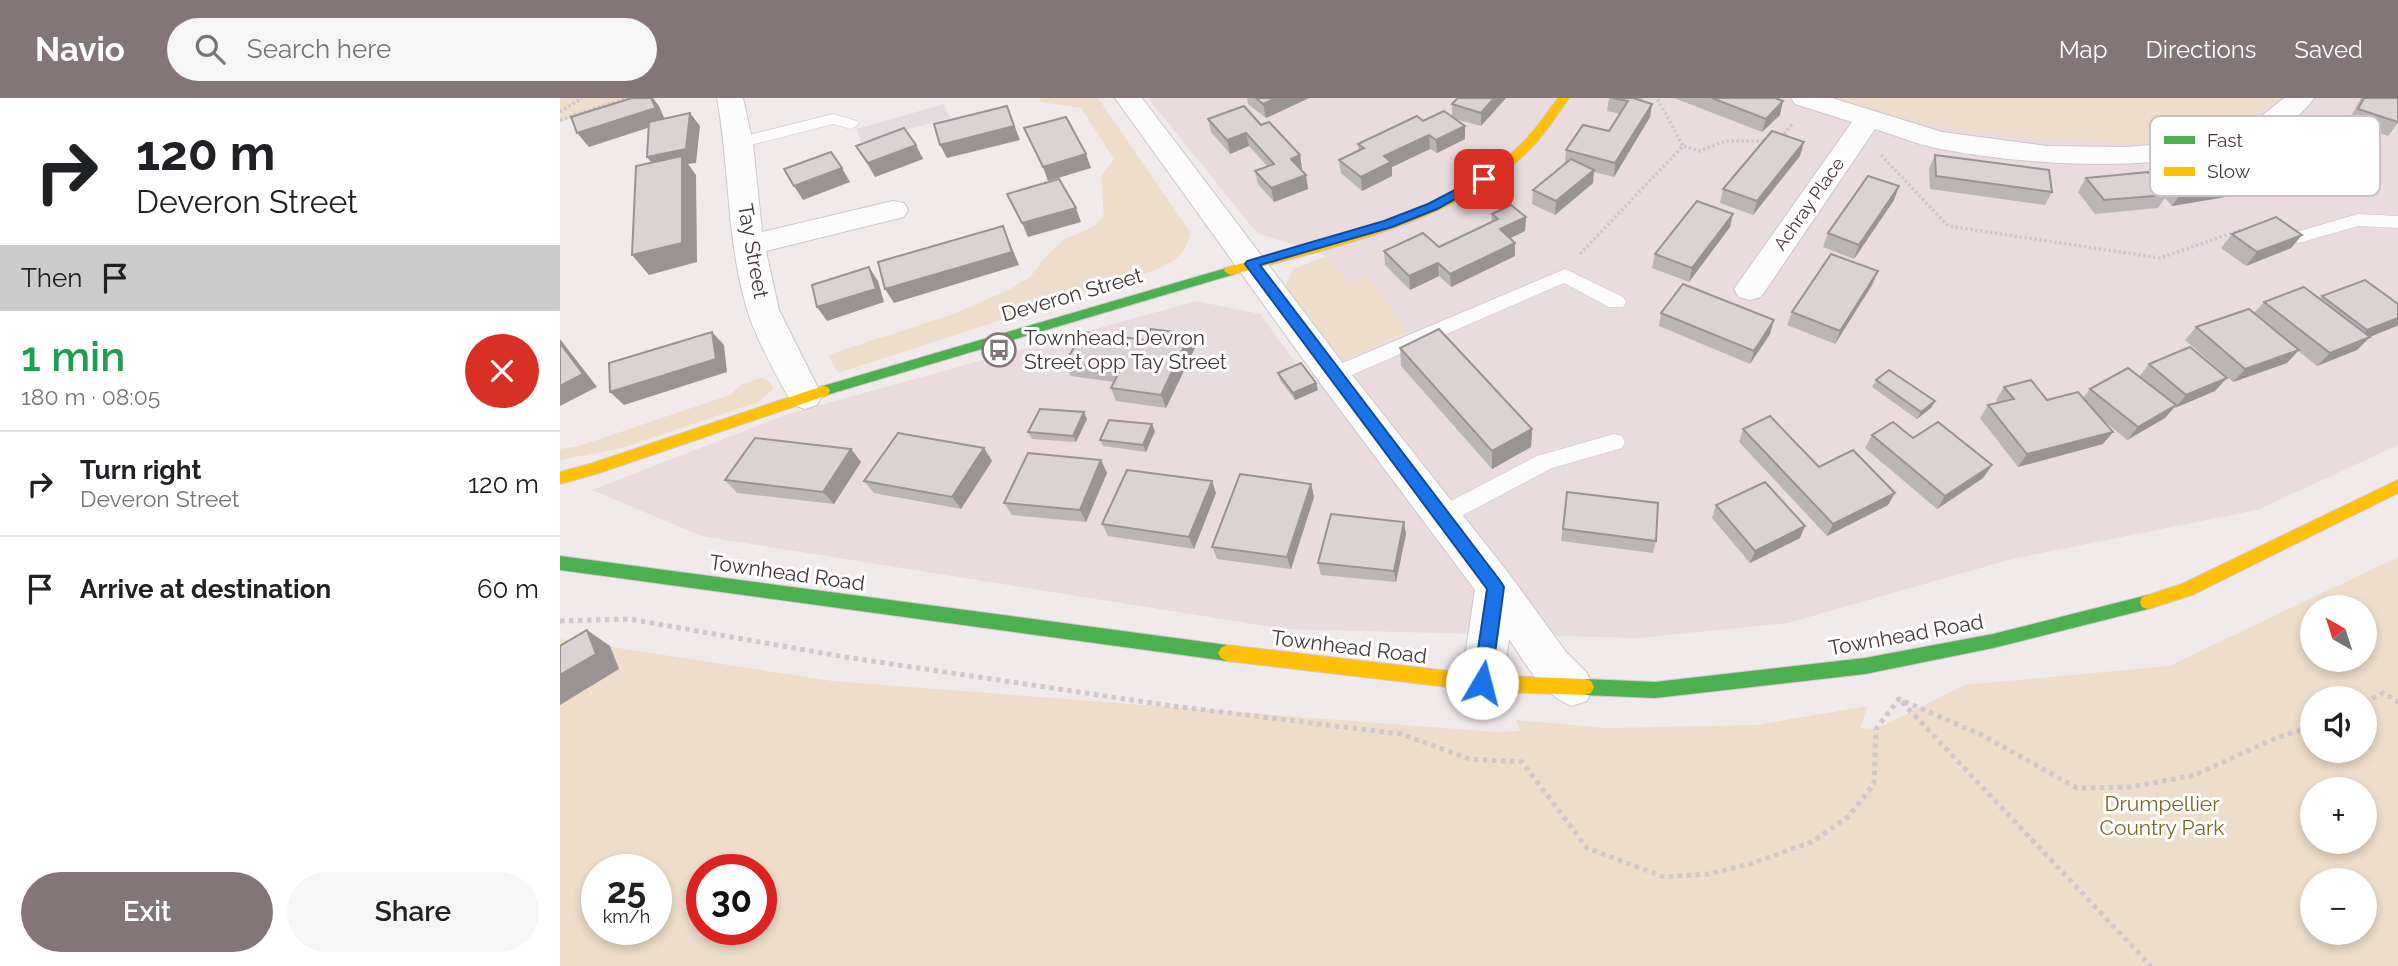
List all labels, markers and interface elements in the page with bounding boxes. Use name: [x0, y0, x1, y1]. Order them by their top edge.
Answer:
search box: [167, 18, 657, 81]
text: Navio: [35, 30, 125, 69]
icon: search: [191, 30, 229, 68]
text: Search here: [247, 34, 391, 64]
text: Map: [2059, 35, 2108, 64]
text: Directions: [2146, 35, 2256, 64]
text: Saved: [2294, 35, 2363, 64]
legend: [2150, 116, 2380, 196]
text: 120 m: [136, 124, 275, 181]
icon: right: [21, 126, 112, 217]
text: Fast: [2207, 129, 2243, 151]
pin: [1454, 149, 1514, 209]
street label: Achray Place: [1769, 153, 1848, 254]
icon: arrive: [1465, 160, 1503, 198]
text: Slow: [2207, 160, 2251, 182]
text: Deveron Street: [136, 183, 358, 220]
street label: Tay Street: [733, 201, 774, 300]
icon: arrive: [96, 259, 134, 297]
street label: Deveron Street: [998, 262, 1145, 327]
text: Then: [21, 263, 82, 293]
place label: Townhead, Devron Street opp Tay Street: [1024, 325, 1227, 374]
bus stop icon: Townhead, Devron Street opp Tay Street: [980, 331, 1018, 369]
text: 1 min: [21, 332, 125, 381]
button: close: [465, 334, 539, 408]
text: 180 m · 08:05: [21, 383, 160, 410]
text: Turn right: [80, 455, 201, 485]
icon: right: [21, 465, 59, 503]
text: 120 m: [468, 469, 539, 499]
text: Deveron Street: [80, 485, 239, 512]
street label: Townhead Road: [708, 549, 866, 596]
icon: arrive: [21, 570, 59, 608]
text: Arrive at destination: [80, 574, 331, 604]
text: 60 m: [477, 574, 539, 604]
north arrow: [2300, 595, 2376, 672]
map controls: [2300, 595, 2377, 945]
street label: Townhead Road: [1827, 609, 1985, 660]
street label: Townhead Road: [1270, 625, 1428, 668]
position arrow: [1445, 646, 1519, 720]
button: sound: [2300, 686, 2377, 763]
button: +: [2300, 777, 2377, 854]
park label: Drumpellier Country Park: [2100, 791, 2224, 840]
speed limit sign: 30: [686, 854, 777, 945]
button: −: [2300, 868, 2377, 945]
text: 25: [607, 870, 646, 911]
button: Exit: [21, 872, 273, 952]
button: Share: [287, 872, 539, 952]
text: km/h: [603, 906, 650, 927]

